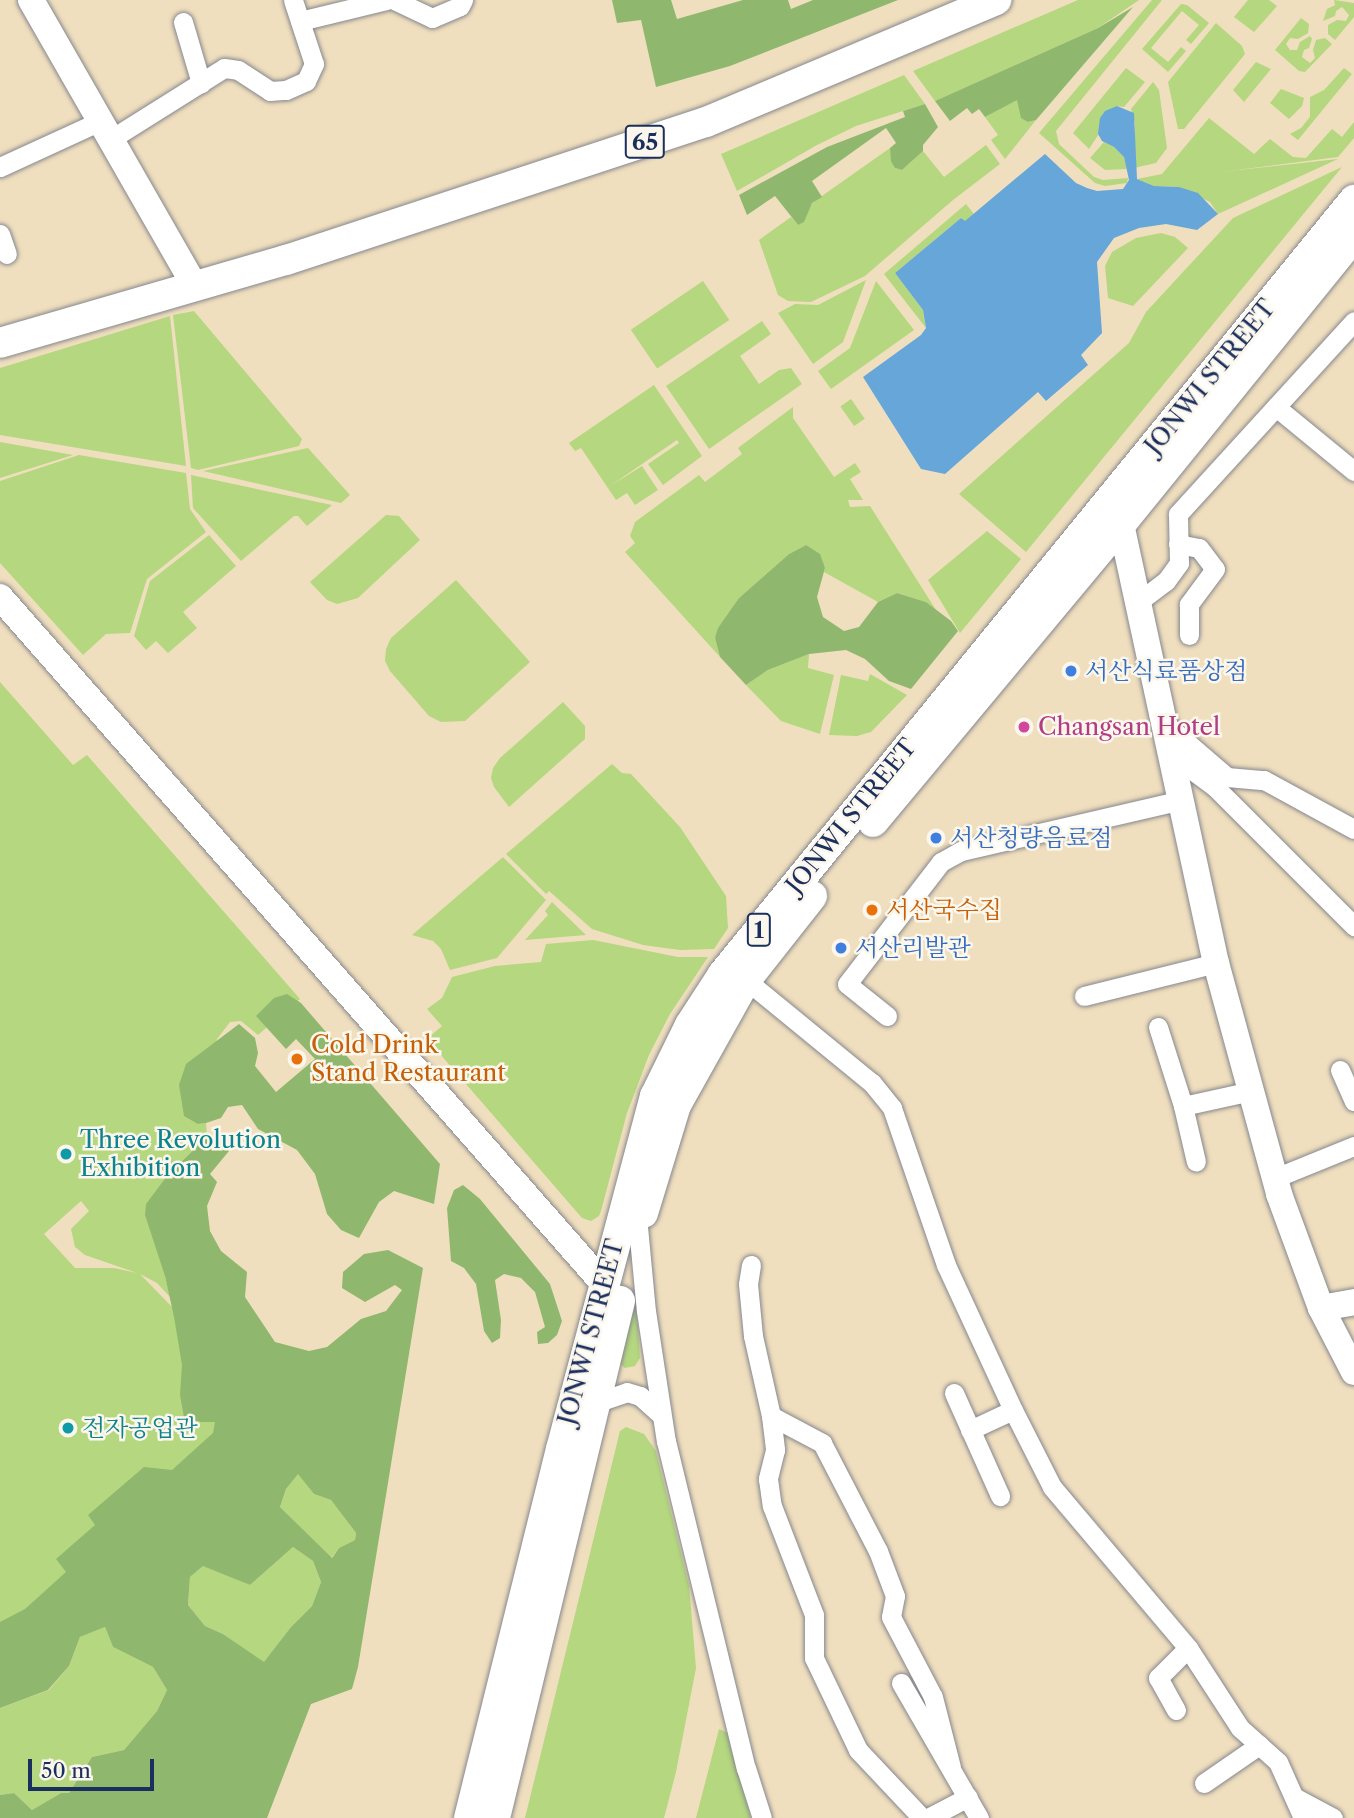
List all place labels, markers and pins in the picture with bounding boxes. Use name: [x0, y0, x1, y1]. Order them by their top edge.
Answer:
place label: 서산식료품상점: [1085, 657, 1247, 685]
marker: 서산식료품상점: [1063, 663, 1079, 679]
place label: Changsan Hotel: [1038, 713, 1220, 741]
marker: Changsan Hotel: [1016, 719, 1032, 735]
place label: 서산청량음료점: [950, 824, 1112, 852]
marker: 서산청량음료점: [928, 830, 944, 846]
place label: 서산국수집: [886, 896, 1002, 924]
marker: 서산국수집: [864, 902, 880, 918]
place label: 서산리발관: [855, 934, 971, 962]
marker: 서산리발관: [833, 940, 849, 956]
place label: Cold Drink Stand Restaurant: [311, 1031, 506, 1087]
marker: Cold Drink Stand Restaurant: [289, 1051, 305, 1067]
place label: Three Revolution Exhibition: [80, 1126, 281, 1182]
marker: Three Revolution Exhibition: [58, 1146, 74, 1162]
place label: 전자공업관: [82, 1414, 198, 1442]
marker: 전자공업관: [60, 1420, 76, 1436]

